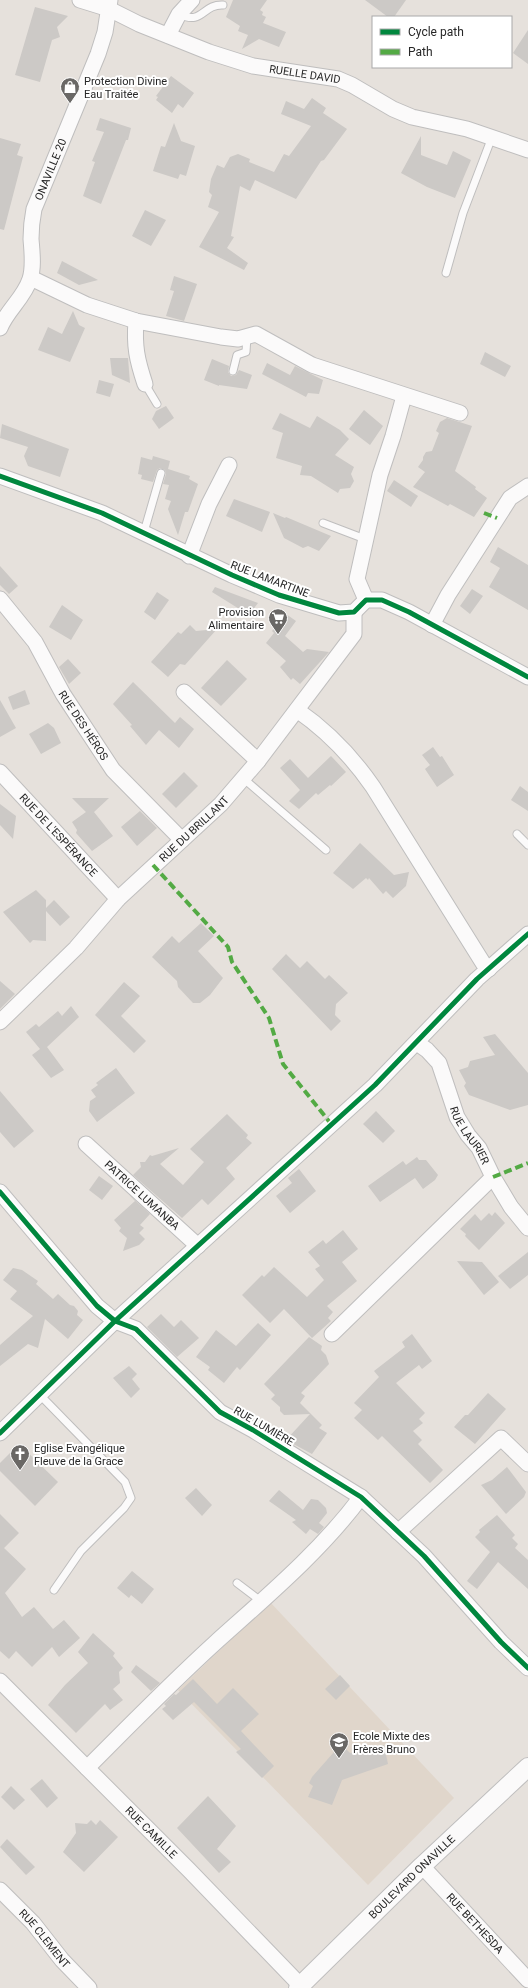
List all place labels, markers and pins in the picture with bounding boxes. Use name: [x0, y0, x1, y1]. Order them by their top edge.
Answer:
place label: Protection Divine Eau Traitée: [84, 75, 167, 101]
shop icon: Protection Divine Eau Traitée: [59, 76, 81, 104]
place label: Provision Alimentaire: [208, 606, 264, 632]
supermarket icon: Provision Alimentaire: [267, 607, 289, 635]
place label: Eglise Evangélique Fleuve de la Grace: [34, 1442, 125, 1468]
church icon: Eglise Evangélique Fleuve de la Grace: [9, 1443, 31, 1471]
place label: Ecole Mixte des Frères Bruno: [353, 1730, 430, 1756]
school or university icon: Ecole Mixte des Frères Bruno: [328, 1731, 350, 1759]

